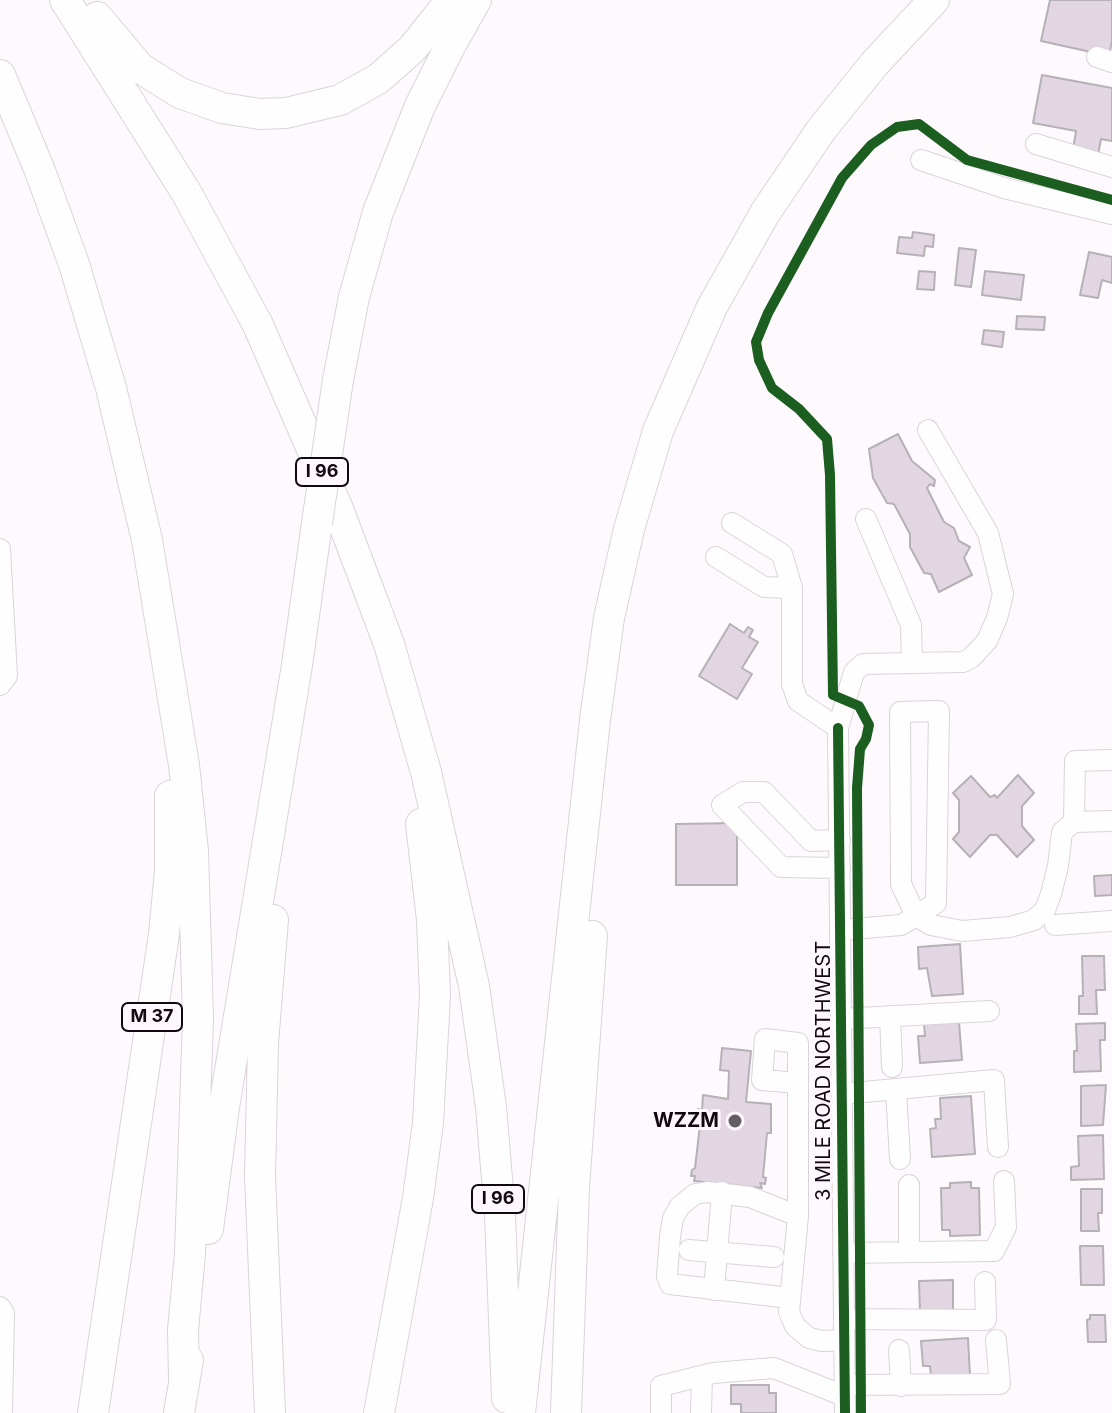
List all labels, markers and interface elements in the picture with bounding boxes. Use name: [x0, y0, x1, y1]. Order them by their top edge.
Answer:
road number: I 96: [296, 458, 348, 486]
street label: 3 MILE ROAD NORTHWEST: [812, 941, 836, 1201]
road number: M 37: [122, 1003, 182, 1031]
place label: WZZM: [653, 1109, 719, 1133]
marker: WZZM: [726, 1112, 744, 1130]
road number: I 96: [472, 1185, 524, 1213]

